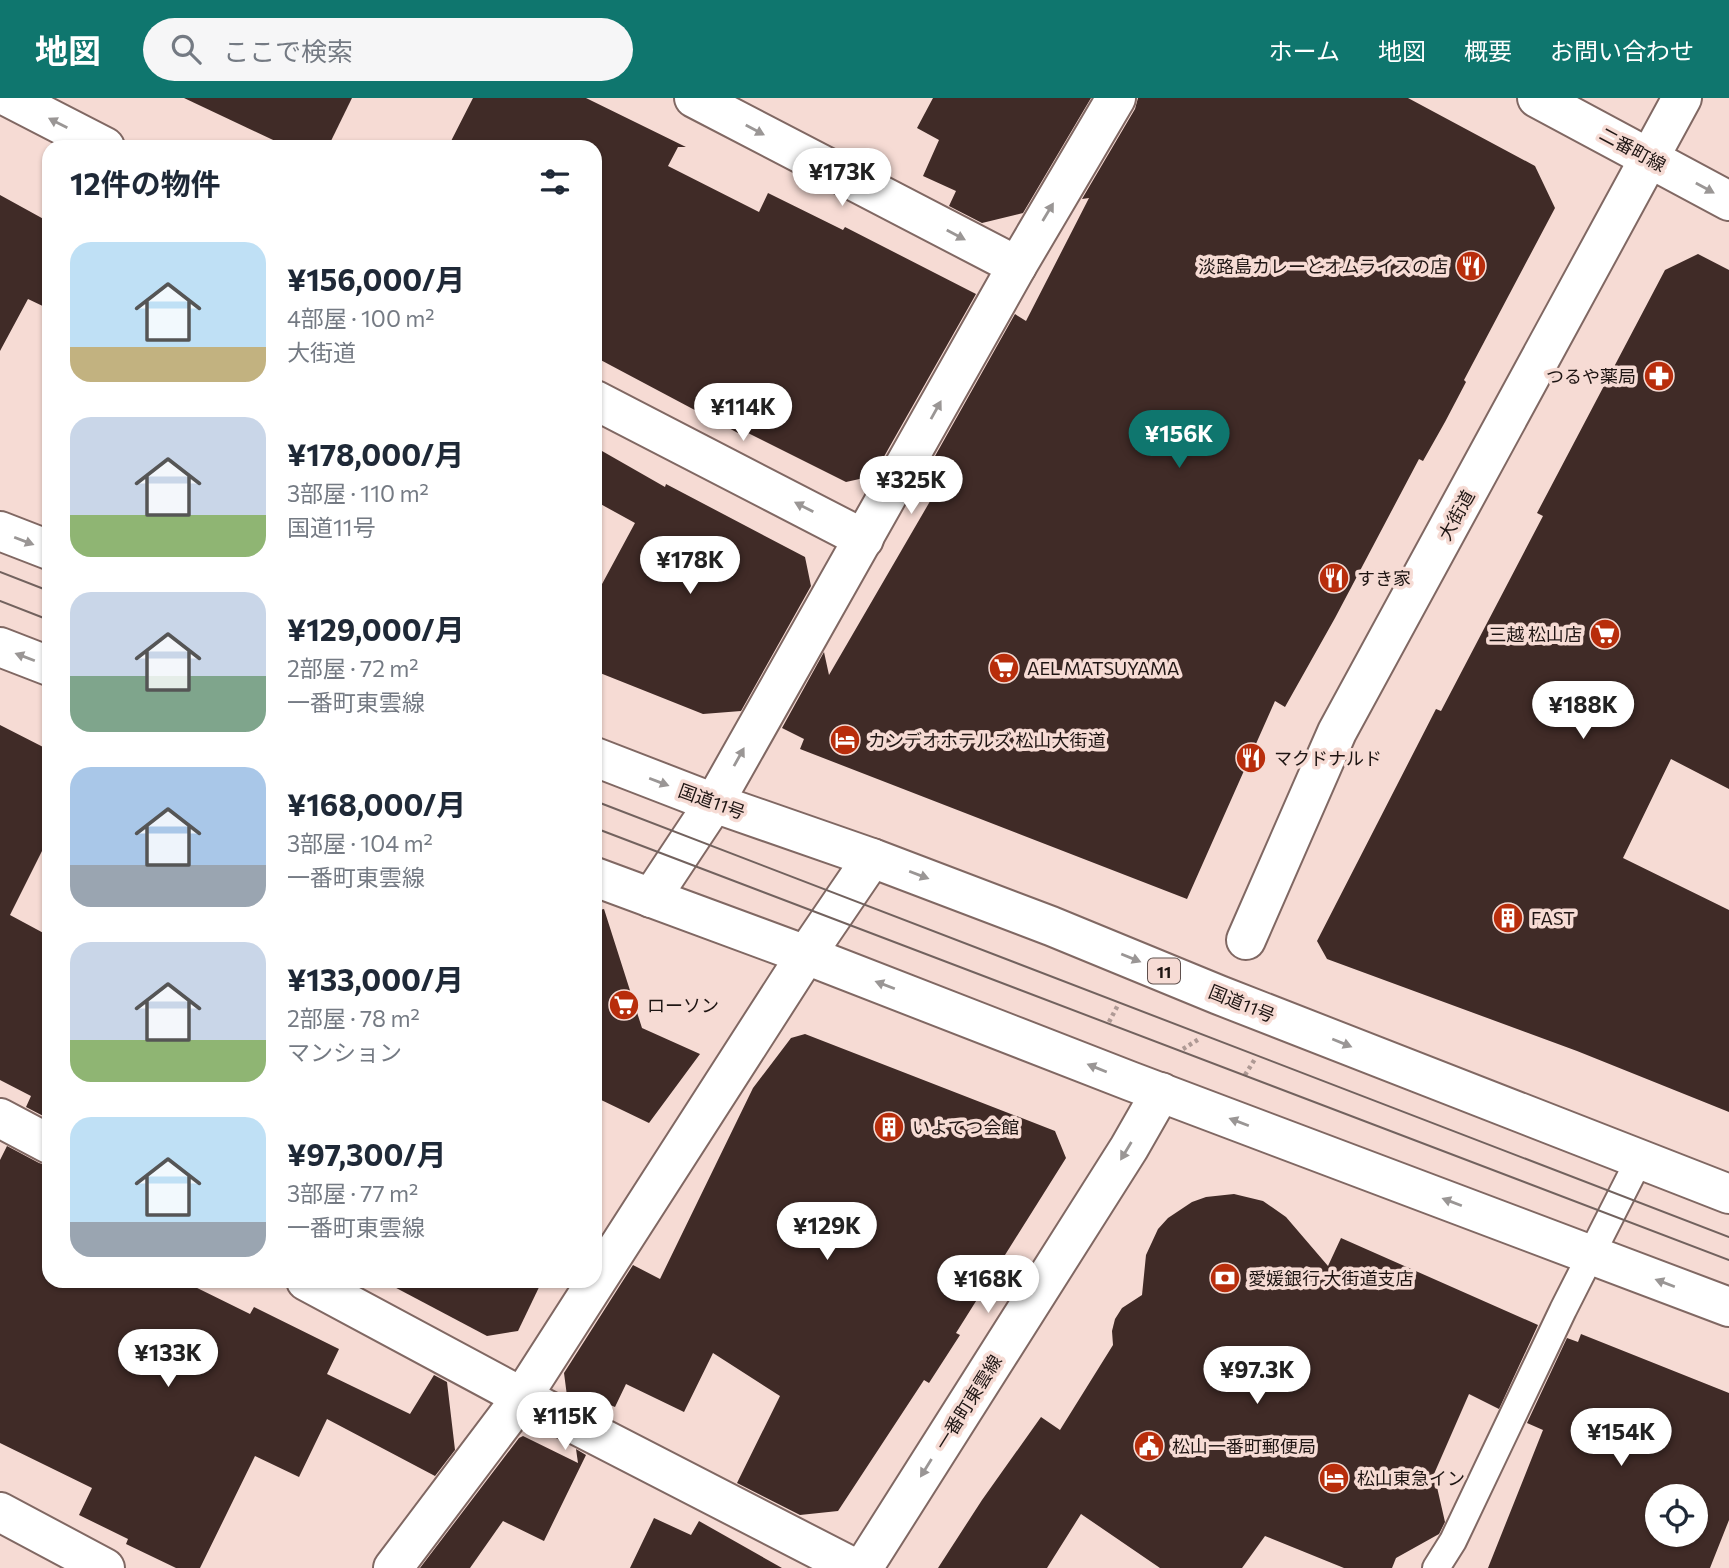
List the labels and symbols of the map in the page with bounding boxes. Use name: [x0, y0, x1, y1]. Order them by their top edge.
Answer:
one-way arrow: [48, 117, 68, 128]
street label: 二番町線: [1596, 122, 1670, 176]
one-way arrow: [745, 123, 765, 135]
pin: ¥173K: [793, 148, 891, 208]
one-way arrow: [1695, 182, 1715, 194]
one-way arrow: [1042, 203, 1054, 222]
one-way arrow: [946, 229, 966, 240]
restaurant icon: 淡路島カレーとオムライスの店: [1454, 249, 1488, 283]
place label: 淡路島カレーとオムライスの店: [1198, 255, 1448, 277]
pharmacy icon: つるや薬局: [1642, 359, 1676, 393]
place label: つるや薬局: [1546, 365, 1636, 387]
pin: ¥114K: [694, 384, 792, 443]
one-way arrow: [930, 401, 942, 420]
pin: ¥156K: [1130, 410, 1228, 470]
pin: ¥325K: [862, 456, 960, 516]
street label: 大街道: [1433, 486, 1479, 544]
one-way arrow: [793, 502, 813, 514]
one-way arrow: [14, 535, 35, 546]
pin: ¥178K: [641, 536, 739, 596]
restaurant icon: すき家: [1317, 561, 1351, 595]
place label: すき家: [1357, 567, 1411, 589]
supermarket icon: 三越 松山店: [1588, 617, 1622, 651]
place label: 三越 松山店: [1489, 623, 1582, 645]
one-way arrow: [14, 651, 35, 662]
supermarket icon: AEL MATSUYAMA: [987, 651, 1021, 685]
place label: AEL MATSUYAMA: [1027, 657, 1179, 679]
pin: ¥188K: [1534, 682, 1632, 741]
hotel icon: カンデオホテルズ 松山大街道: [828, 723, 862, 757]
place label: カンデオホテルズ 松山大街道: [868, 729, 1105, 751]
restaurant icon: マクドナルド: [1234, 741, 1268, 775]
place label: マクドナルド: [1274, 747, 1382, 769]
one-way arrow: [733, 748, 745, 767]
one-way arrow: [648, 776, 669, 787]
street label: 国道11号: [676, 779, 748, 823]
one-way arrow: [908, 870, 929, 881]
building icon: FAST: [1491, 901, 1525, 935]
place label: FAST: [1531, 907, 1575, 929]
one-way arrow: [1120, 953, 1141, 964]
road number: 11: [1148, 958, 1180, 984]
one-way arrow: [875, 980, 896, 991]
street label: 国道11号: [1206, 980, 1278, 1026]
supermarket icon: ローソン: [607, 988, 641, 1022]
place label: ローソン: [647, 994, 719, 1016]
one-way arrow: [1332, 1037, 1353, 1048]
one-way arrow: [1086, 1063, 1107, 1074]
building icon: いよてつ会館: [872, 1110, 906, 1144]
place label: いよてつ会館: [912, 1116, 1019, 1138]
one-way arrow: [1229, 1117, 1250, 1128]
one-way arrow: [1120, 1142, 1133, 1161]
one-way arrow: [1442, 1197, 1463, 1208]
pin: ¥129K: [778, 1202, 876, 1262]
pin: ¥168K: [939, 1256, 1037, 1315]
bank icon: 愛媛銀行 大街道支店: [1208, 1261, 1242, 1295]
place label: 愛媛銀行 大街道支店: [1248, 1267, 1413, 1289]
one-way arrow: [1655, 1277, 1676, 1288]
pin: ¥133K: [119, 1330, 217, 1389]
pin: ¥97.3K: [1200, 1346, 1314, 1406]
street label: 一番町東雲線: [930, 1350, 1006, 1454]
pin: ¥115K: [516, 1392, 614, 1452]
pin: ¥154K: [1572, 1408, 1670, 1468]
public building icon: 松山一番町郵便局: [1132, 1429, 1166, 1463]
place label: 松山一番町郵便局: [1172, 1435, 1316, 1457]
one-way arrow: [920, 1458, 933, 1478]
hotel icon: 松山東急イン: [1317, 1461, 1351, 1495]
place label: 松山東急イン: [1357, 1467, 1465, 1489]

